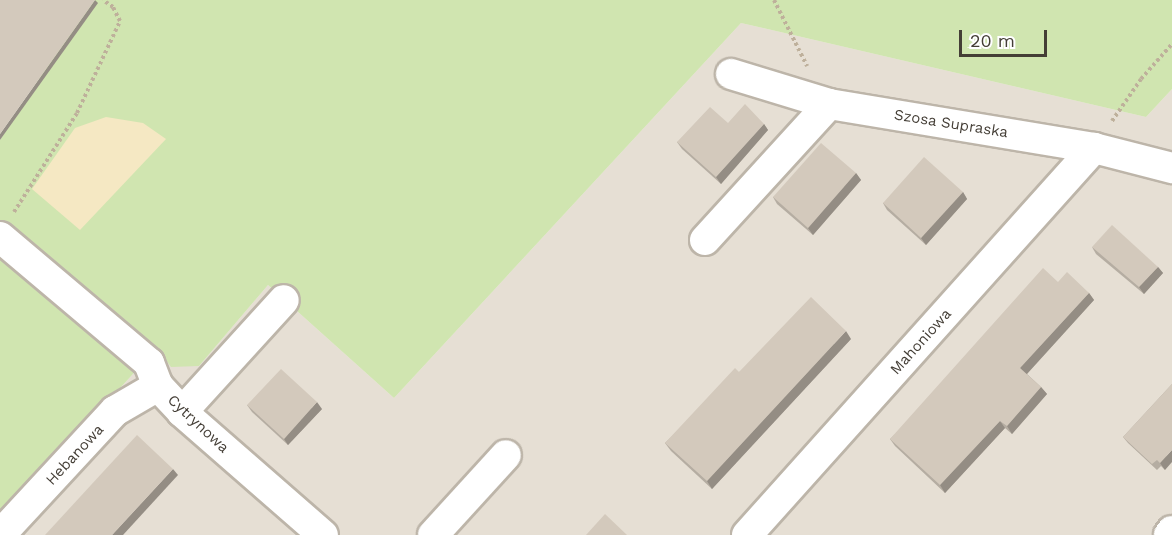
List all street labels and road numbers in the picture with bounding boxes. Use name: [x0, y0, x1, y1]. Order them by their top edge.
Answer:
street label: Szosa Supraska: [893, 106, 1009, 142]
street label: Mahoniowa: [887, 305, 955, 379]
street label: Cytrynowa: [164, 391, 232, 457]
street label: Hebanowa: [42, 421, 108, 489]

